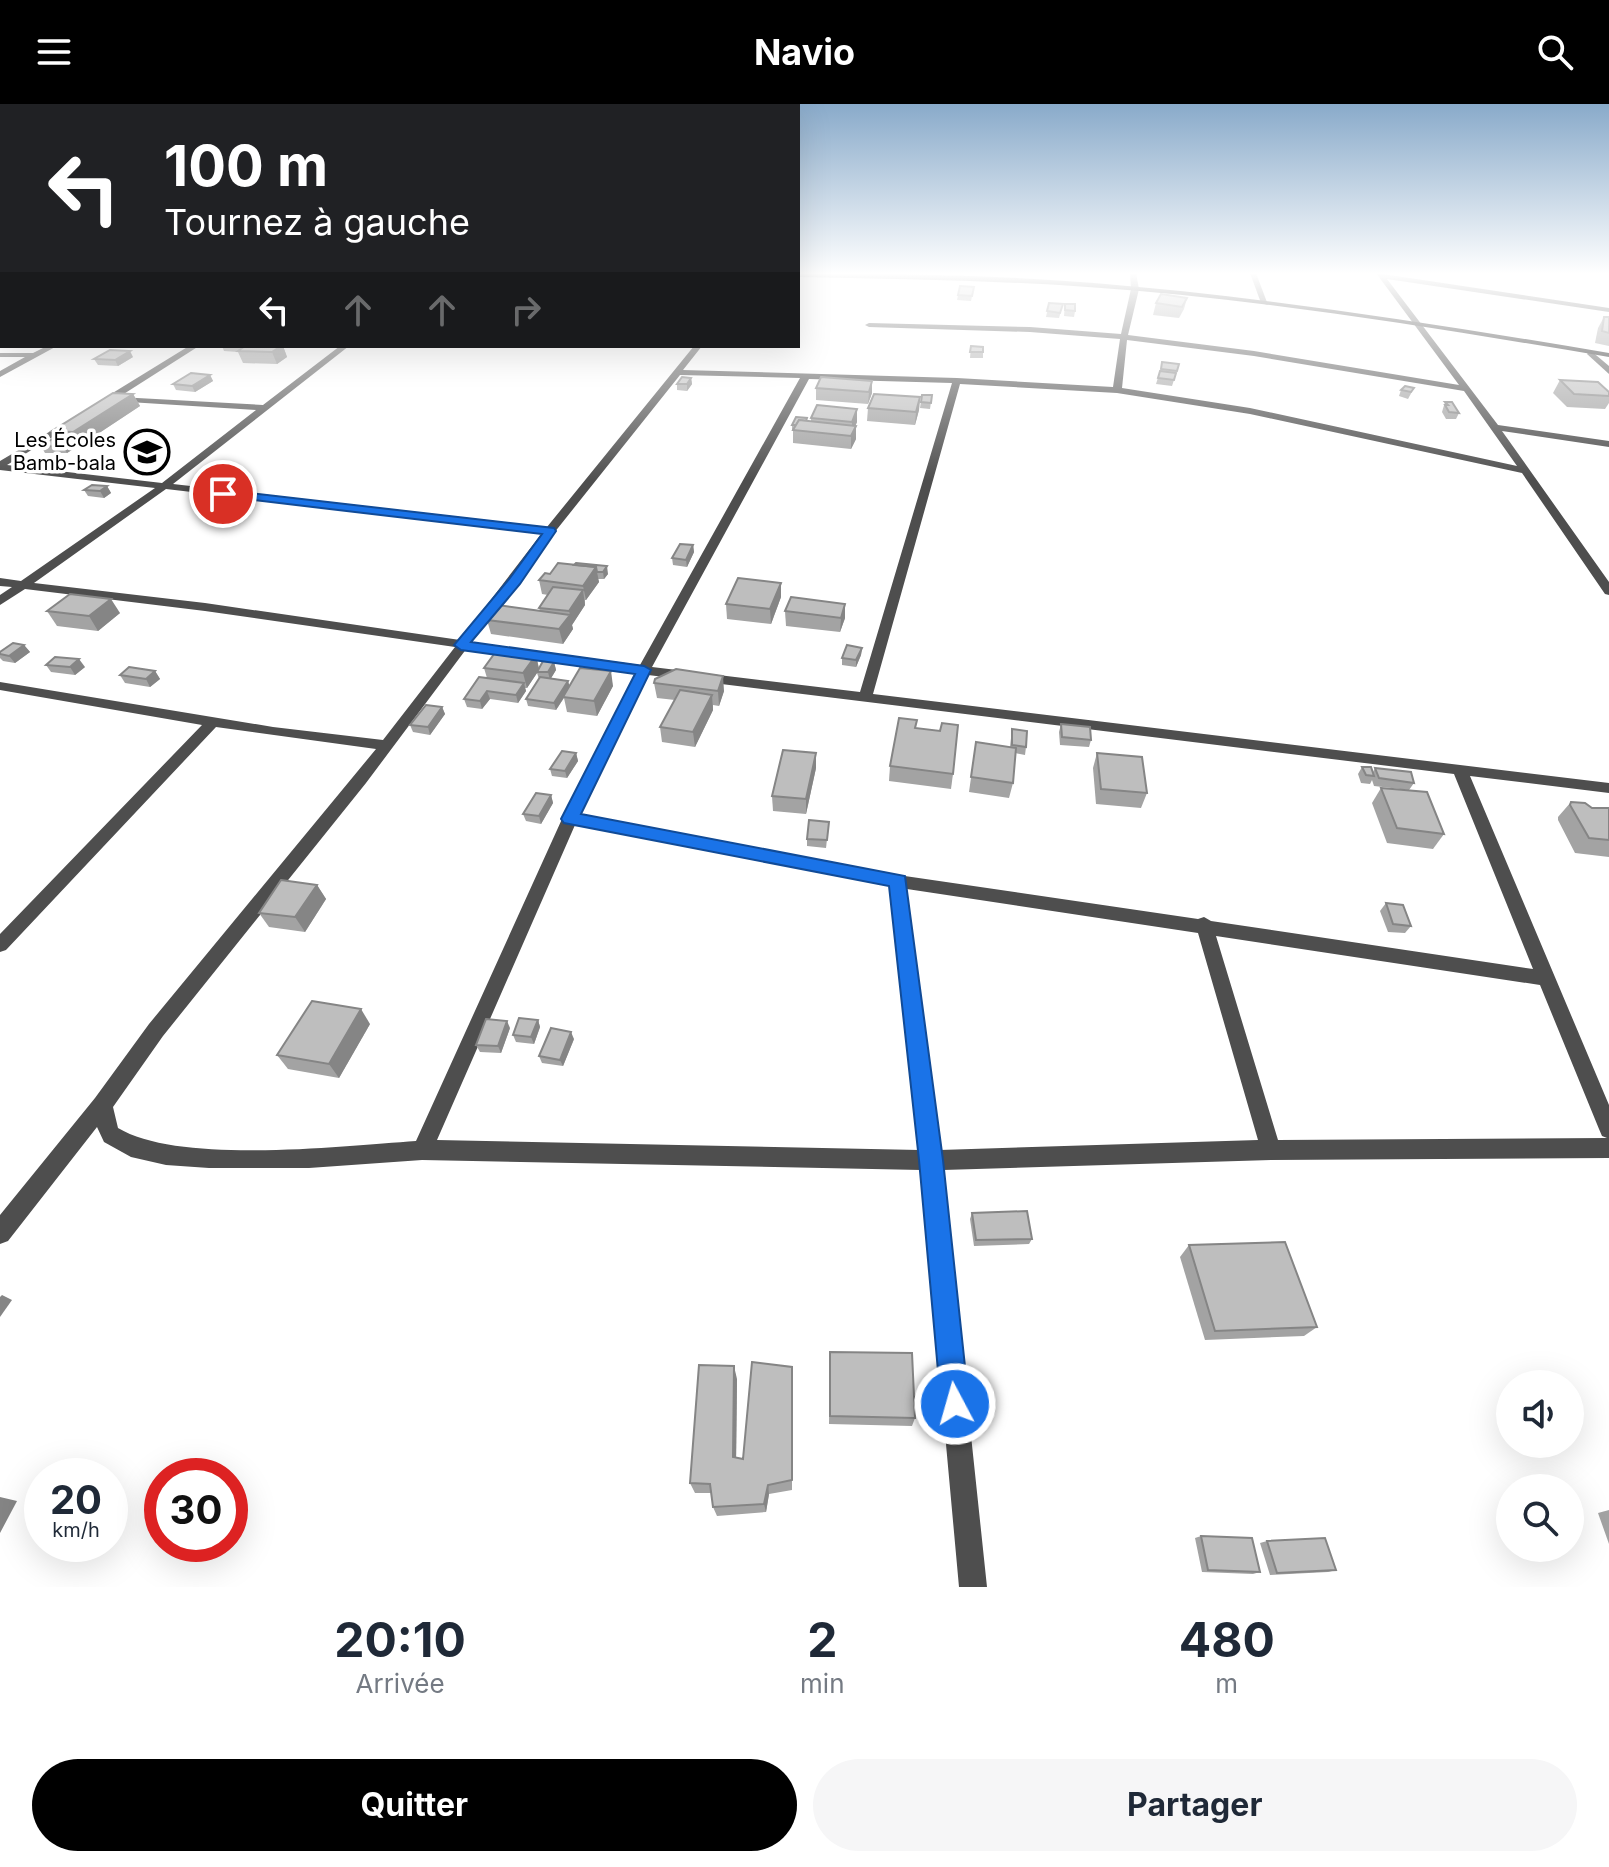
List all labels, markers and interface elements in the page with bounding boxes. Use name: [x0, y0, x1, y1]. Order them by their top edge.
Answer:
icon: menu: [32, 30, 76, 74]
text: Navio: [754, 30, 855, 74]
icon: search: [1533, 30, 1577, 74]
text: 100 m: [164, 132, 328, 200]
icon: left: [32, 136, 136, 240]
text: Tournez à gauche: [164, 200, 470, 244]
icon: left: [252, 288, 296, 332]
icon: ahead: [336, 288, 380, 332]
icon: ahead: [420, 288, 464, 332]
icon: right: [504, 288, 548, 332]
place label: Les Écoles Bamb-bala: [13, 427, 116, 475]
school or university icon: Les Écoles Bamb-bala: [123, 428, 171, 476]
pin: [189, 460, 257, 528]
icon: arrive: [201, 472, 245, 516]
position arrow: [913, 1362, 997, 1446]
map controls: [1496, 1370, 1584, 1562]
button: sound: [1496, 1370, 1584, 1458]
speed limit sign: 30: [144, 1458, 248, 1562]
button: search: [1496, 1474, 1584, 1562]
text: 20: [50, 1475, 102, 1524]
text: km/h: [52, 1518, 100, 1542]
text: 20:10: [334, 1610, 466, 1669]
text: 2: [807, 1610, 837, 1669]
text: 480: [1179, 1610, 1275, 1669]
text: Arrivée: [356, 1668, 445, 1699]
text: min: [800, 1668, 845, 1699]
text: m: [1215, 1668, 1238, 1699]
button: Quitter: [32, 1759, 797, 1851]
button: Partager: [813, 1759, 1577, 1851]

